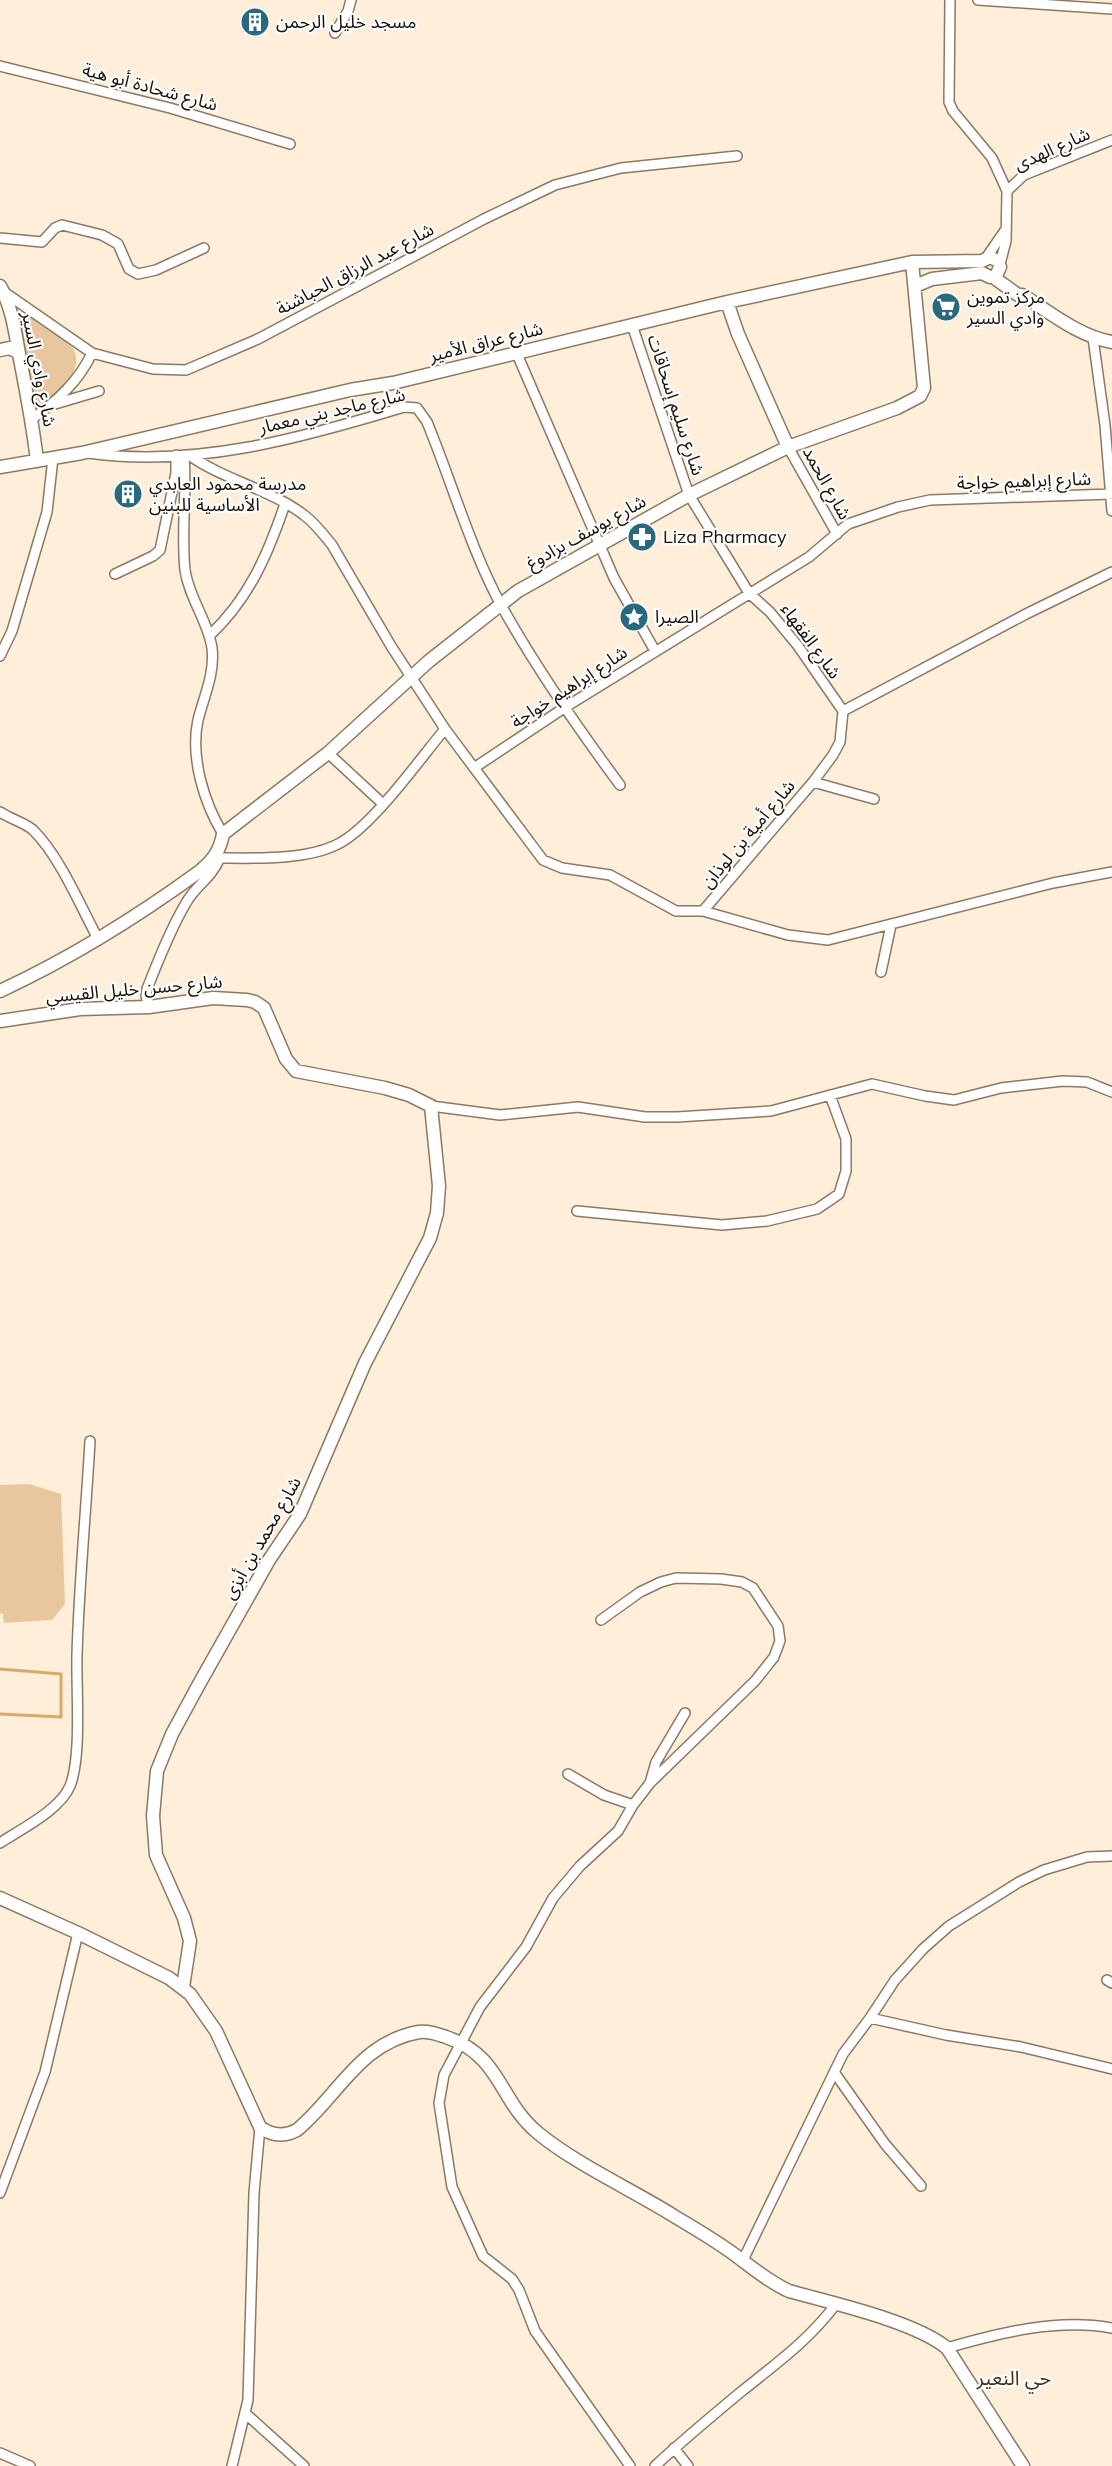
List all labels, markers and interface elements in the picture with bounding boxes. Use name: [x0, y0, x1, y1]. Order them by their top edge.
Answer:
building icon: مسجد خليل الرحمن: [239, 6, 271, 38]
place label: مسجد خليل الرحمن: [276, 10, 417, 33]
street label: شارع شحادة أبو هية: [79, 57, 220, 119]
street label: شارع الهدى: [1010, 122, 1095, 178]
street label: شارع عبد الرزاق الحباشنة: [272, 217, 439, 323]
place label: مركز تموين وادي السير: [966, 285, 1045, 331]
supermarket icon: مركز تموين وادي السير: [930, 291, 962, 323]
street label: شارع وادي السير: [14, 308, 62, 429]
street label: شارع عراق الأمير: [426, 316, 546, 370]
street label: شارع سليم إسحاقات: [640, 331, 710, 479]
street label: شارع ماجد بني معمار: [256, 383, 408, 442]
street label: شارع الحمد: [795, 442, 857, 525]
street label: شارع إبراهيم خواجة: [956, 467, 1092, 497]
place label: مدرسة محمود العابدي الأساسية للبنين: [149, 472, 306, 516]
building icon: مدرسة محمود العابدي الأساسية للبنين: [112, 478, 144, 510]
street label: شارع يوسف بزادوغ: [522, 489, 651, 577]
pharmacy icon: Liza Pharmacy: [626, 521, 658, 553]
place label: Liza Pharmacy: [663, 525, 787, 548]
street label: شارع الفقهاء: [774, 598, 847, 685]
place icon: الصيرا: [618, 601, 650, 633]
place label: الصيرا: [655, 605, 699, 628]
street label: شارع إبراهيم خواجة: [506, 640, 633, 735]
street label: شارع أمية بن لوذان: [696, 775, 802, 895]
street label: شارع حسن خليل القيسي: [45, 969, 223, 1011]
street label: شارع محمد بن أبزى: [217, 1472, 309, 1605]
district label: حي النعير: [976, 2365, 1051, 2394]

